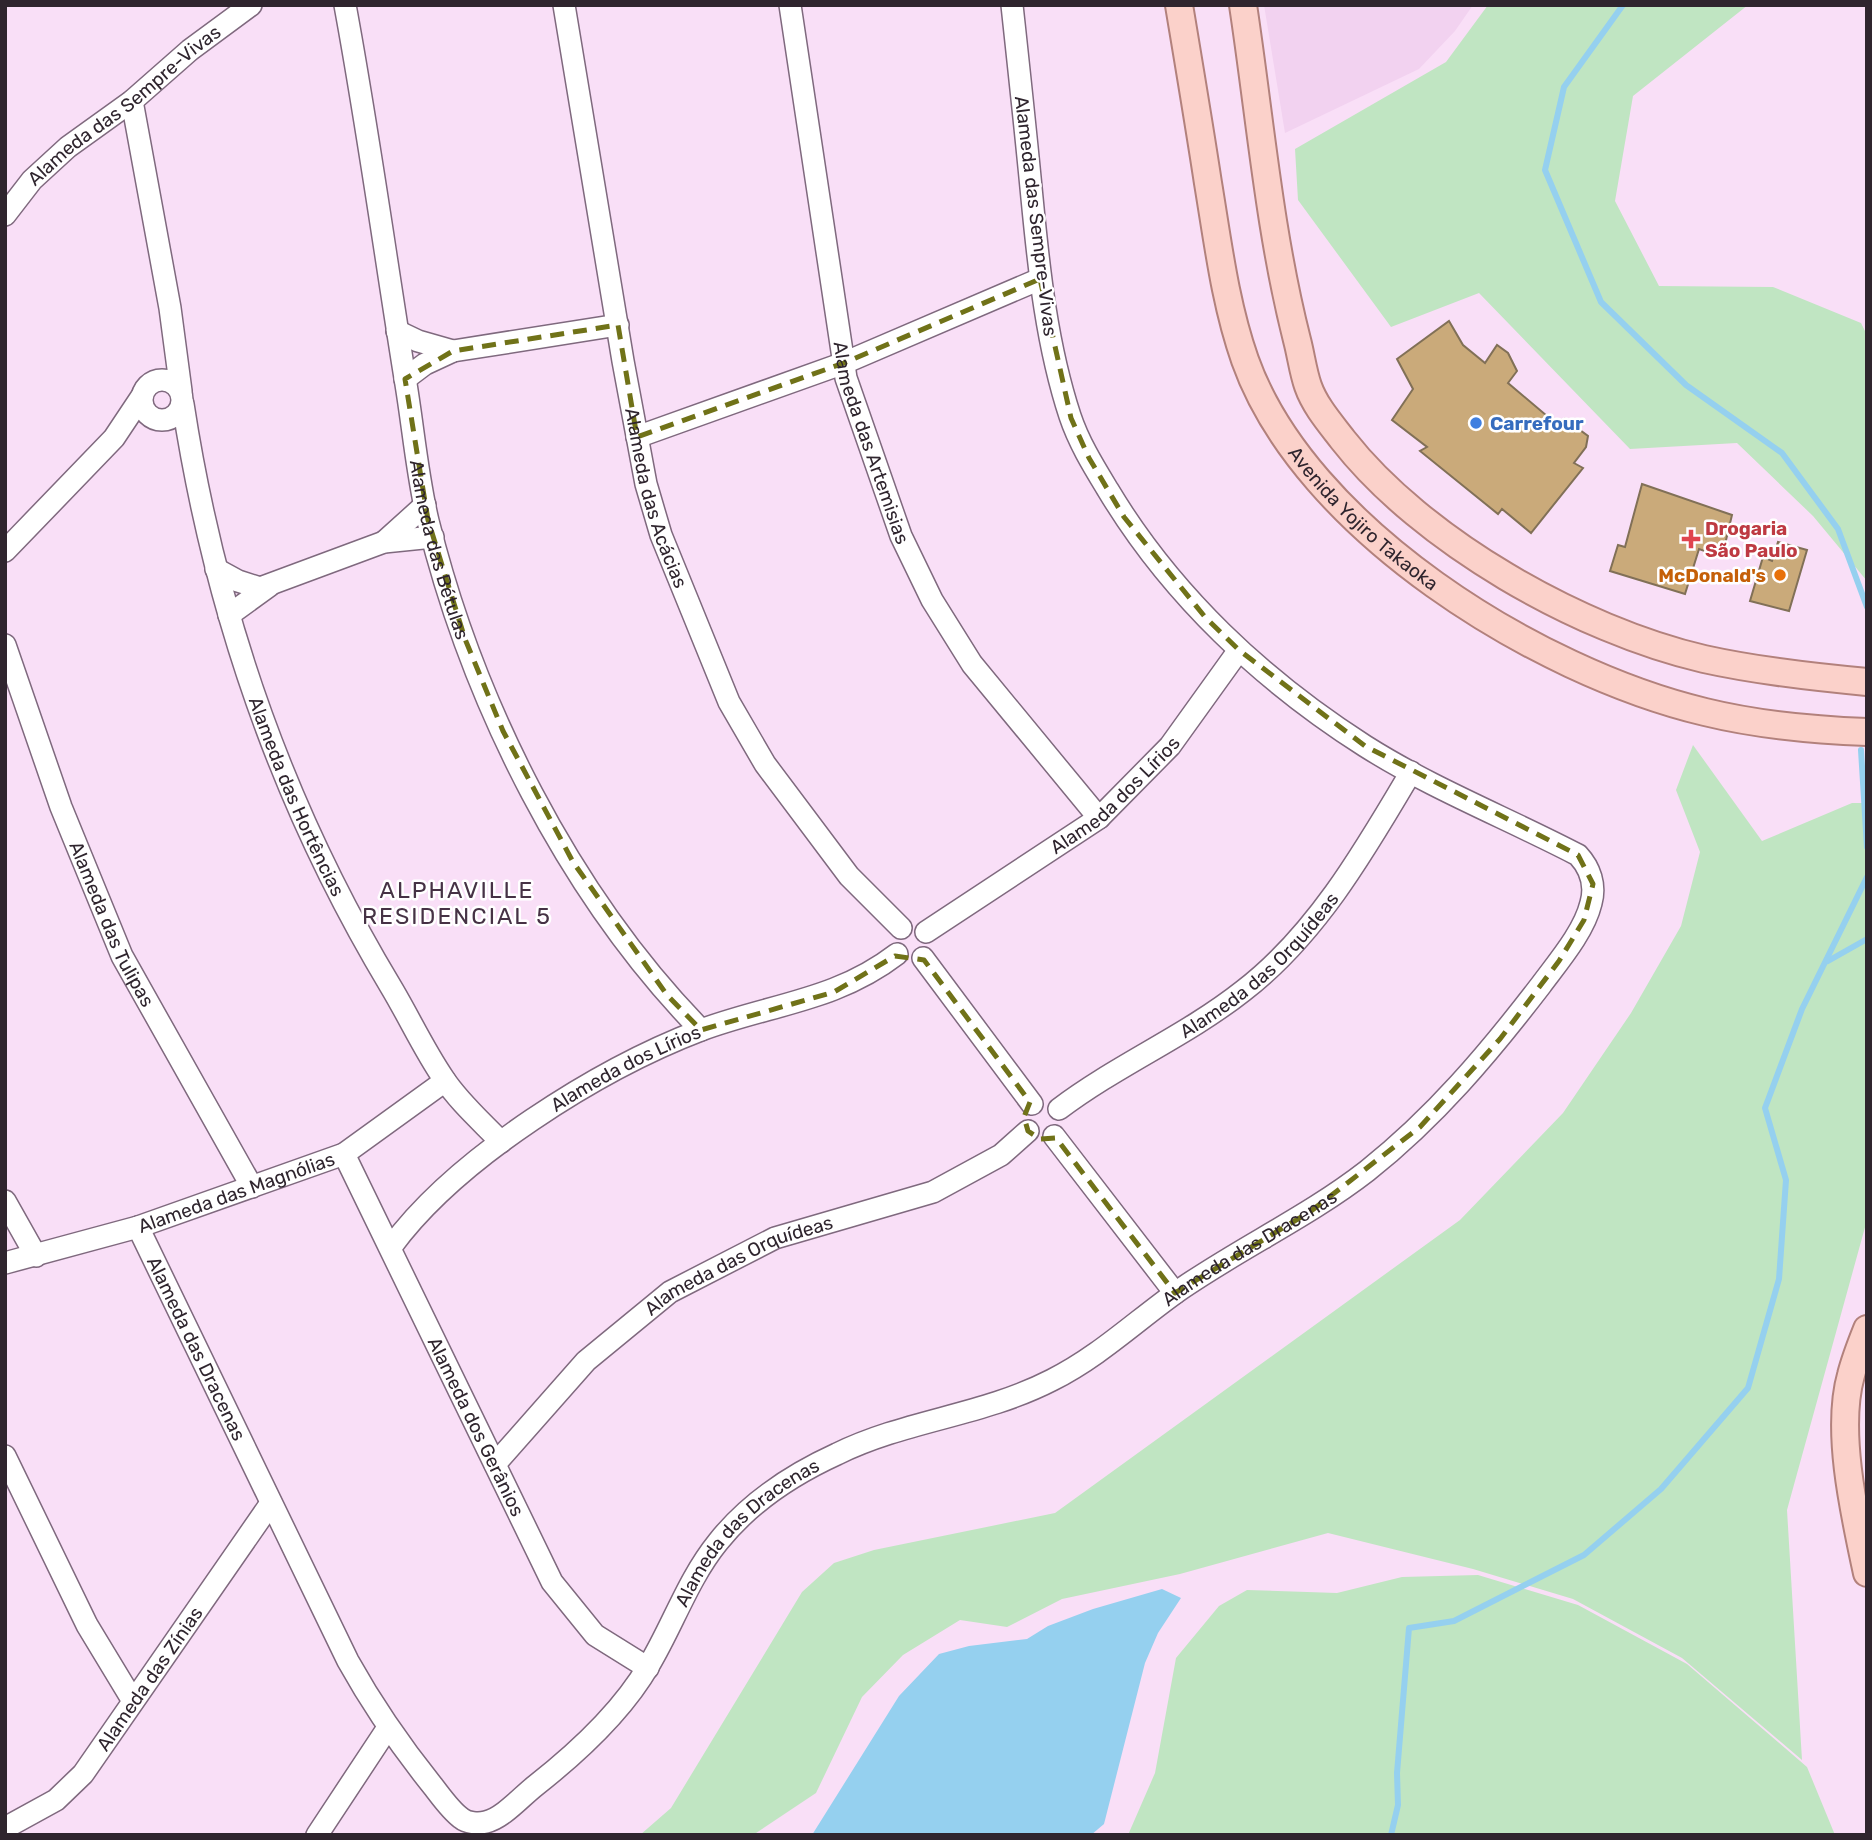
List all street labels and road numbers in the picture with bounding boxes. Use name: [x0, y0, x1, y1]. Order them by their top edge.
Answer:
street label: Alameda das Sempre-Vivas: [23, 20, 225, 190]
street label: Alameda das Sempre-Vivas: [1010, 94, 1062, 338]
street label: Alameda das Artemisias: [829, 340, 915, 548]
street label: Alameda das Acácias: [621, 406, 693, 591]
street label: Avenida Yojiro Takaoka: [1284, 442, 1443, 595]
street label: Alameda das Bétulas: [405, 458, 475, 642]
street label: Alameda das Hortências: [244, 694, 350, 900]
street label: Alameda dos Lírios: [1046, 732, 1184, 859]
street label: Alameda das Tulipas: [65, 838, 160, 1011]
street label: Alameda das Orquídeas: [1175, 888, 1343, 1043]
street label: Alameda dos Lírios: [546, 1020, 704, 1116]
street label: Alameda das Magnólias: [135, 1147, 338, 1238]
street label: Alameda das Dracenas: [1157, 1185, 1341, 1311]
street label: Alameda das Orquídeas: [640, 1210, 835, 1320]
street label: Alameda das Dracenas: [143, 1253, 251, 1444]
street label: Alameda dos Gerânios: [423, 1333, 530, 1520]
street label: Alameda das Dracenas: [670, 1453, 823, 1610]
street label: Alameda das Zínias: [91, 1602, 207, 1755]

